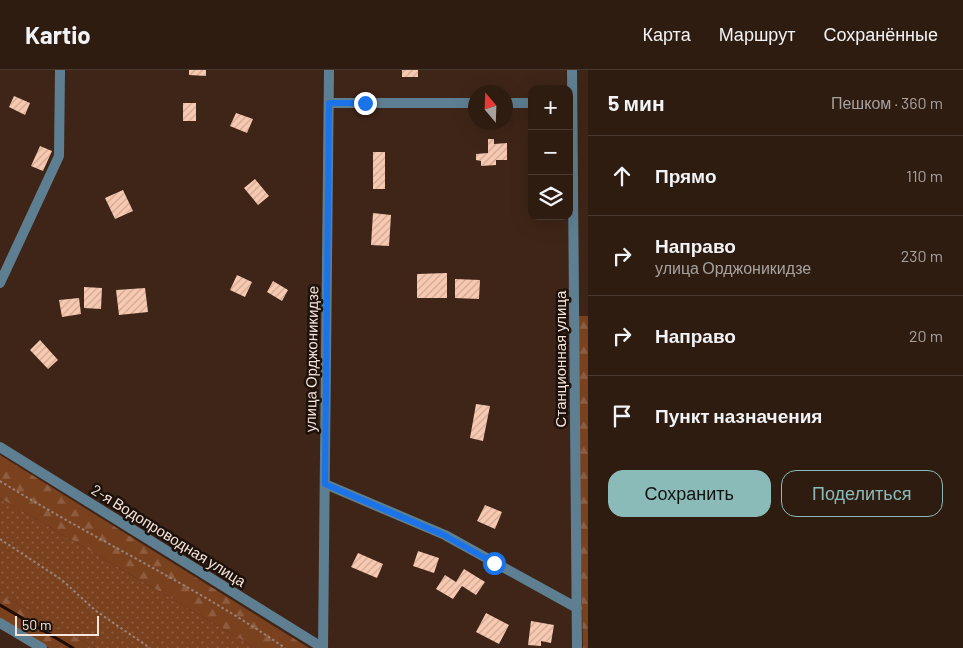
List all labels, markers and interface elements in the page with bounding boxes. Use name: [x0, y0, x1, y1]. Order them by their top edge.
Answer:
text: Kartio: [25, 20, 91, 49]
text: Карта: [643, 23, 691, 45]
text: Маршрут: [719, 23, 795, 45]
text: Сохранённые: [823, 23, 938, 45]
north arrow: [468, 85, 513, 130]
map controls: [528, 85, 573, 220]
button: +: [528, 85, 573, 130]
text: 5 мин: [608, 90, 665, 115]
route end: [354, 92, 377, 115]
text: Пешком · 360 m: [831, 93, 943, 112]
button: −: [528, 130, 573, 175]
icon: ahead: [608, 162, 636, 190]
text: Прямо: [655, 164, 717, 187]
text: 110 m: [906, 166, 943, 185]
button: layers: [528, 175, 573, 220]
text: Направо: [655, 234, 736, 257]
icon: right: [608, 242, 636, 270]
text: 230 m: [901, 246, 943, 265]
text: улица Орджоникидзе: [655, 258, 811, 277]
street label: улица Орджоникидзе: [301, 286, 321, 432]
street label: Станционная улица: [551, 290, 569, 427]
icon: right: [608, 322, 636, 350]
text: Направо: [655, 324, 736, 347]
text: 20 m: [909, 326, 943, 345]
icon: arrive: [608, 402, 636, 430]
text: Пункт назначения: [655, 404, 822, 427]
button: Сохранить: [608, 470, 771, 517]
button: Поделиться: [781, 470, 943, 517]
street label: 2-я Водопроводная улица: [89, 480, 250, 590]
route start: [483, 552, 506, 575]
scale bar: [15, 613, 99, 636]
text: 50 m: [22, 616, 51, 633]

